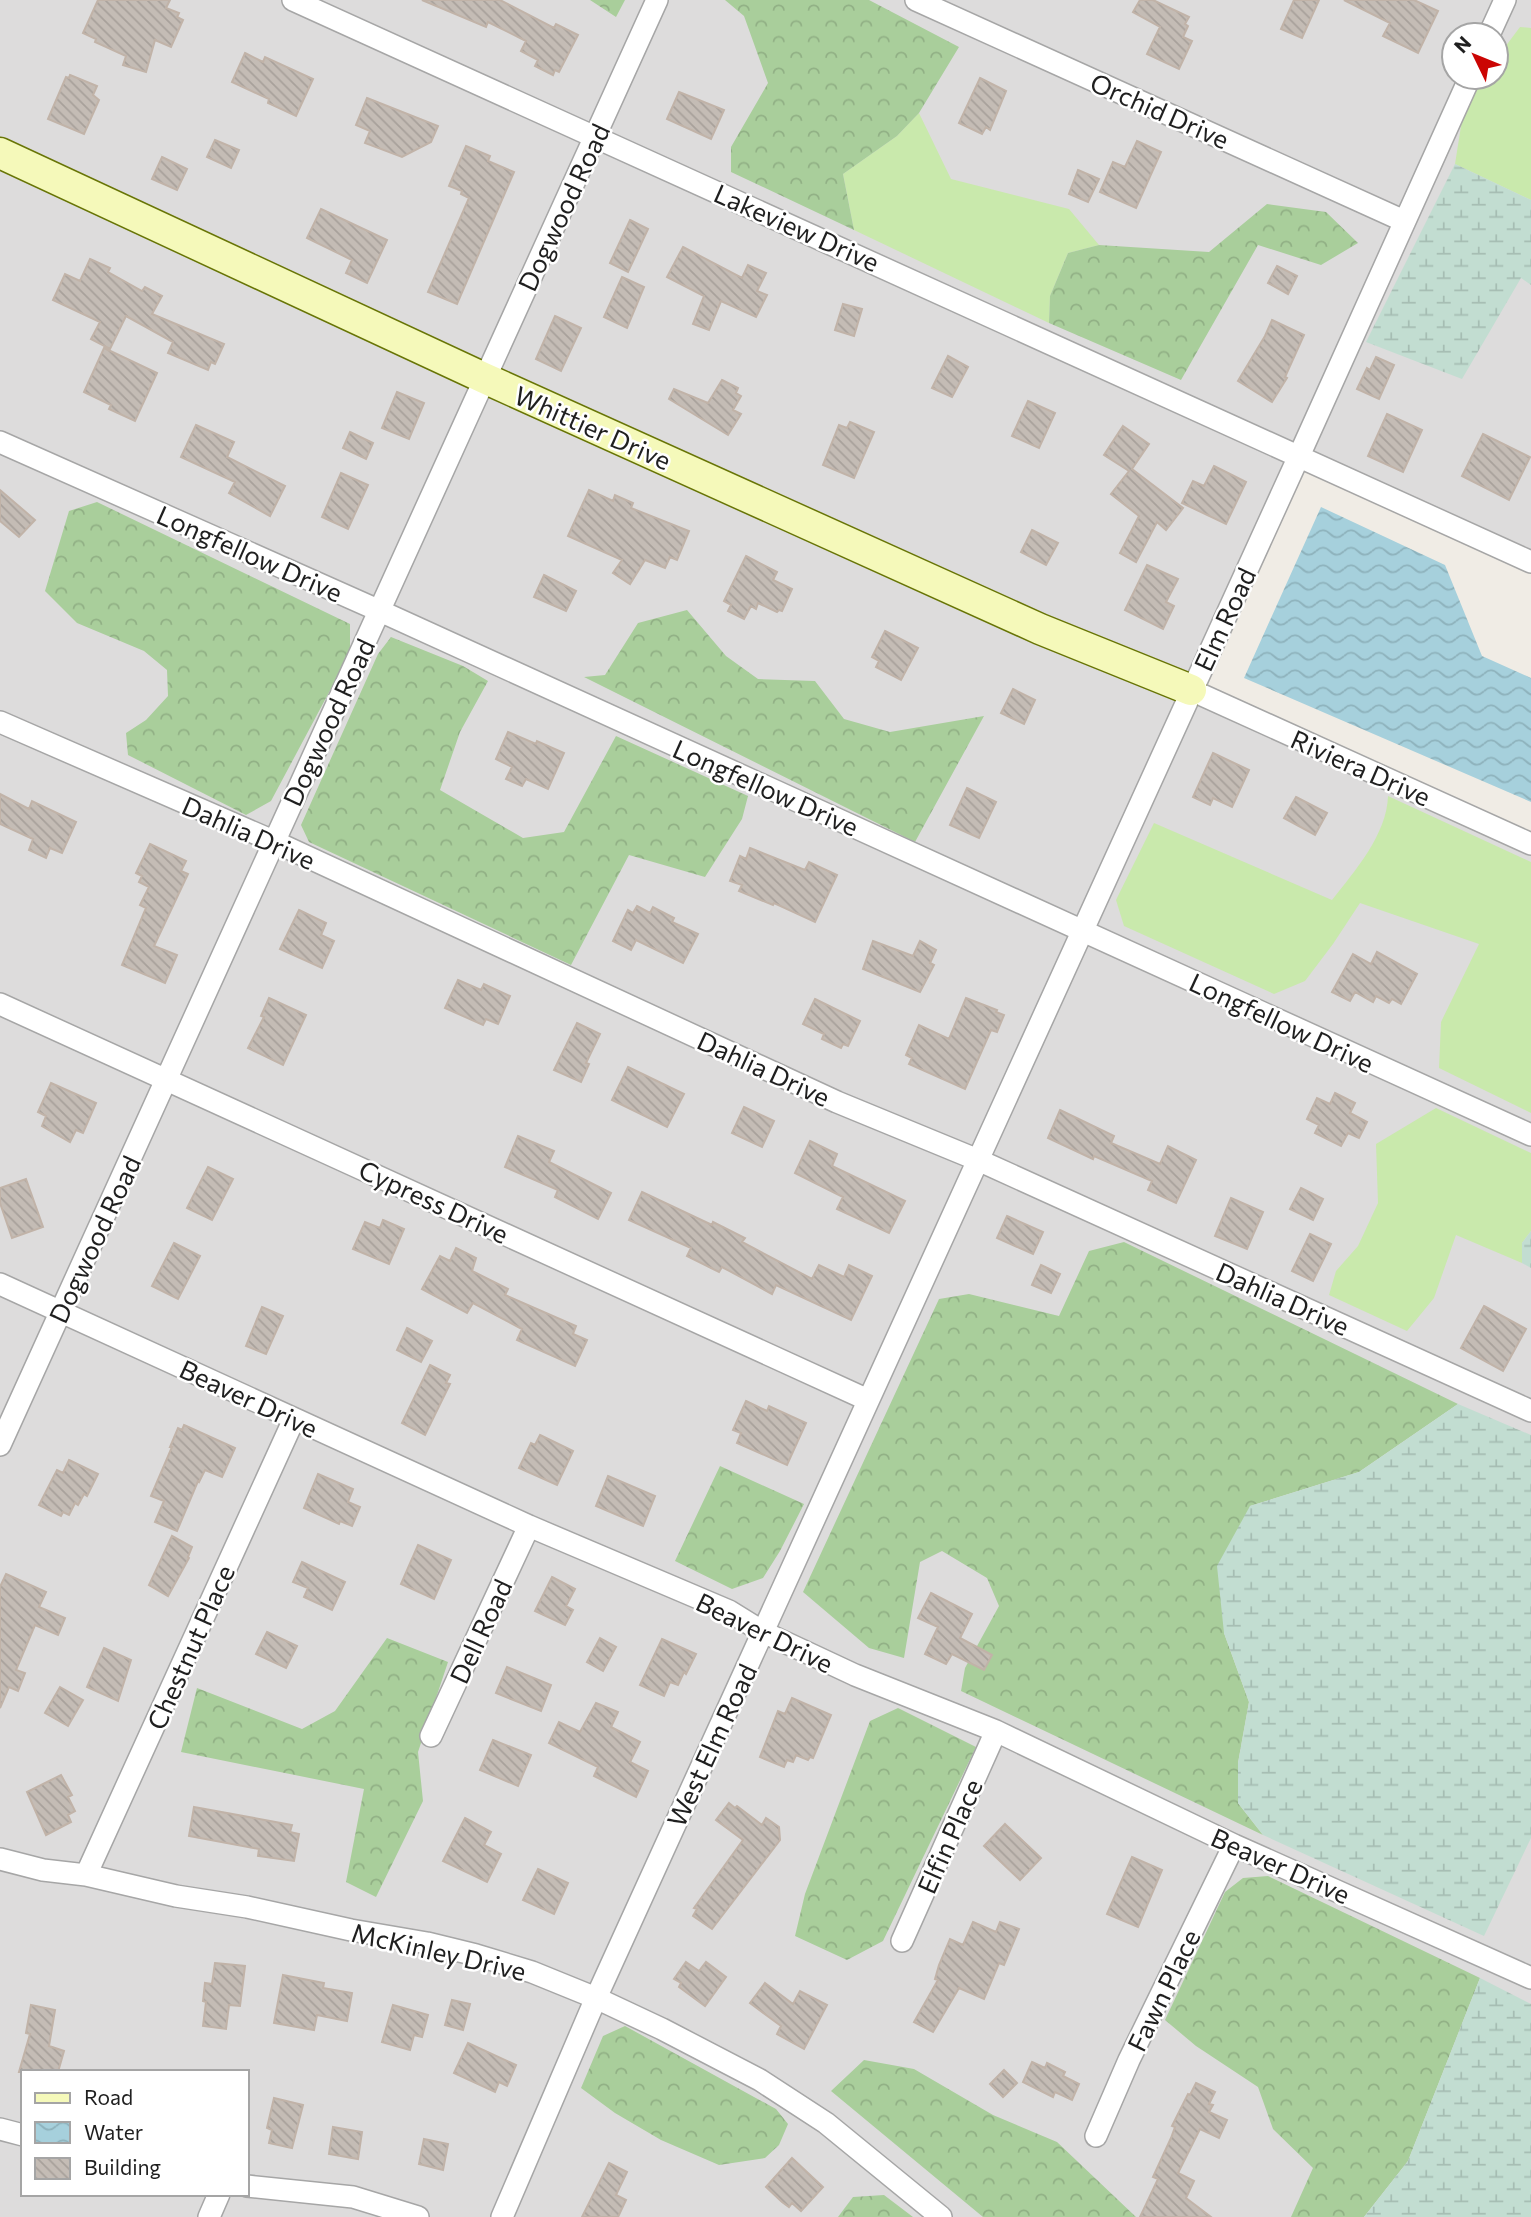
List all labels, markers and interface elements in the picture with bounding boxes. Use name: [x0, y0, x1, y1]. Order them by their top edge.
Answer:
north arrow: [1440, 21, 1510, 91]
text: N: [1449, 31, 1475, 57]
street label: Orchid Drive: [1086, 66, 1234, 154]
street label: Dogwood Road: [511, 118, 615, 296]
street label: Lakeview Drive: [710, 177, 884, 277]
street label: Whittier Drive: [510, 379, 676, 475]
street label: Longfellow Drive: [152, 498, 348, 608]
street label: Elm Road: [1187, 562, 1261, 676]
street label: Dogwood Road: [276, 633, 380, 811]
street label: Riviera Drive: [1286, 722, 1436, 812]
street label: Longfellow Drive: [668, 732, 864, 842]
street label: Dahlia Drive: [178, 789, 320, 875]
street label: Longfellow Drive: [1185, 966, 1379, 1078]
street label: Dahlia Drive: [693, 1024, 835, 1112]
street label: Dogwood Road: [42, 1150, 146, 1328]
street label: Cypress Drive: [354, 1153, 514, 1249]
street label: Dahlia Drive: [1212, 1255, 1354, 1341]
street label: Beaver Drive: [175, 1353, 323, 1443]
street label: Chestnut Place: [140, 1560, 240, 1734]
street label: Dell Road: [442, 1574, 518, 1688]
street label: Beaver Drive: [691, 1586, 839, 1678]
street label: West Elm Road: [660, 1659, 762, 1831]
street label: Elfin Place: [910, 1774, 988, 1898]
street label: Beaver Drive: [1207, 1821, 1355, 1909]
street label: McKinley Drive: [349, 1916, 529, 1986]
street label: Fawn Place: [1120, 1924, 1206, 2056]
legend: [21, 2070, 248, 2196]
text: Road: [84, 2084, 133, 2109]
text: Water: [84, 2119, 143, 2144]
text: Building: [84, 2154, 161, 2179]

